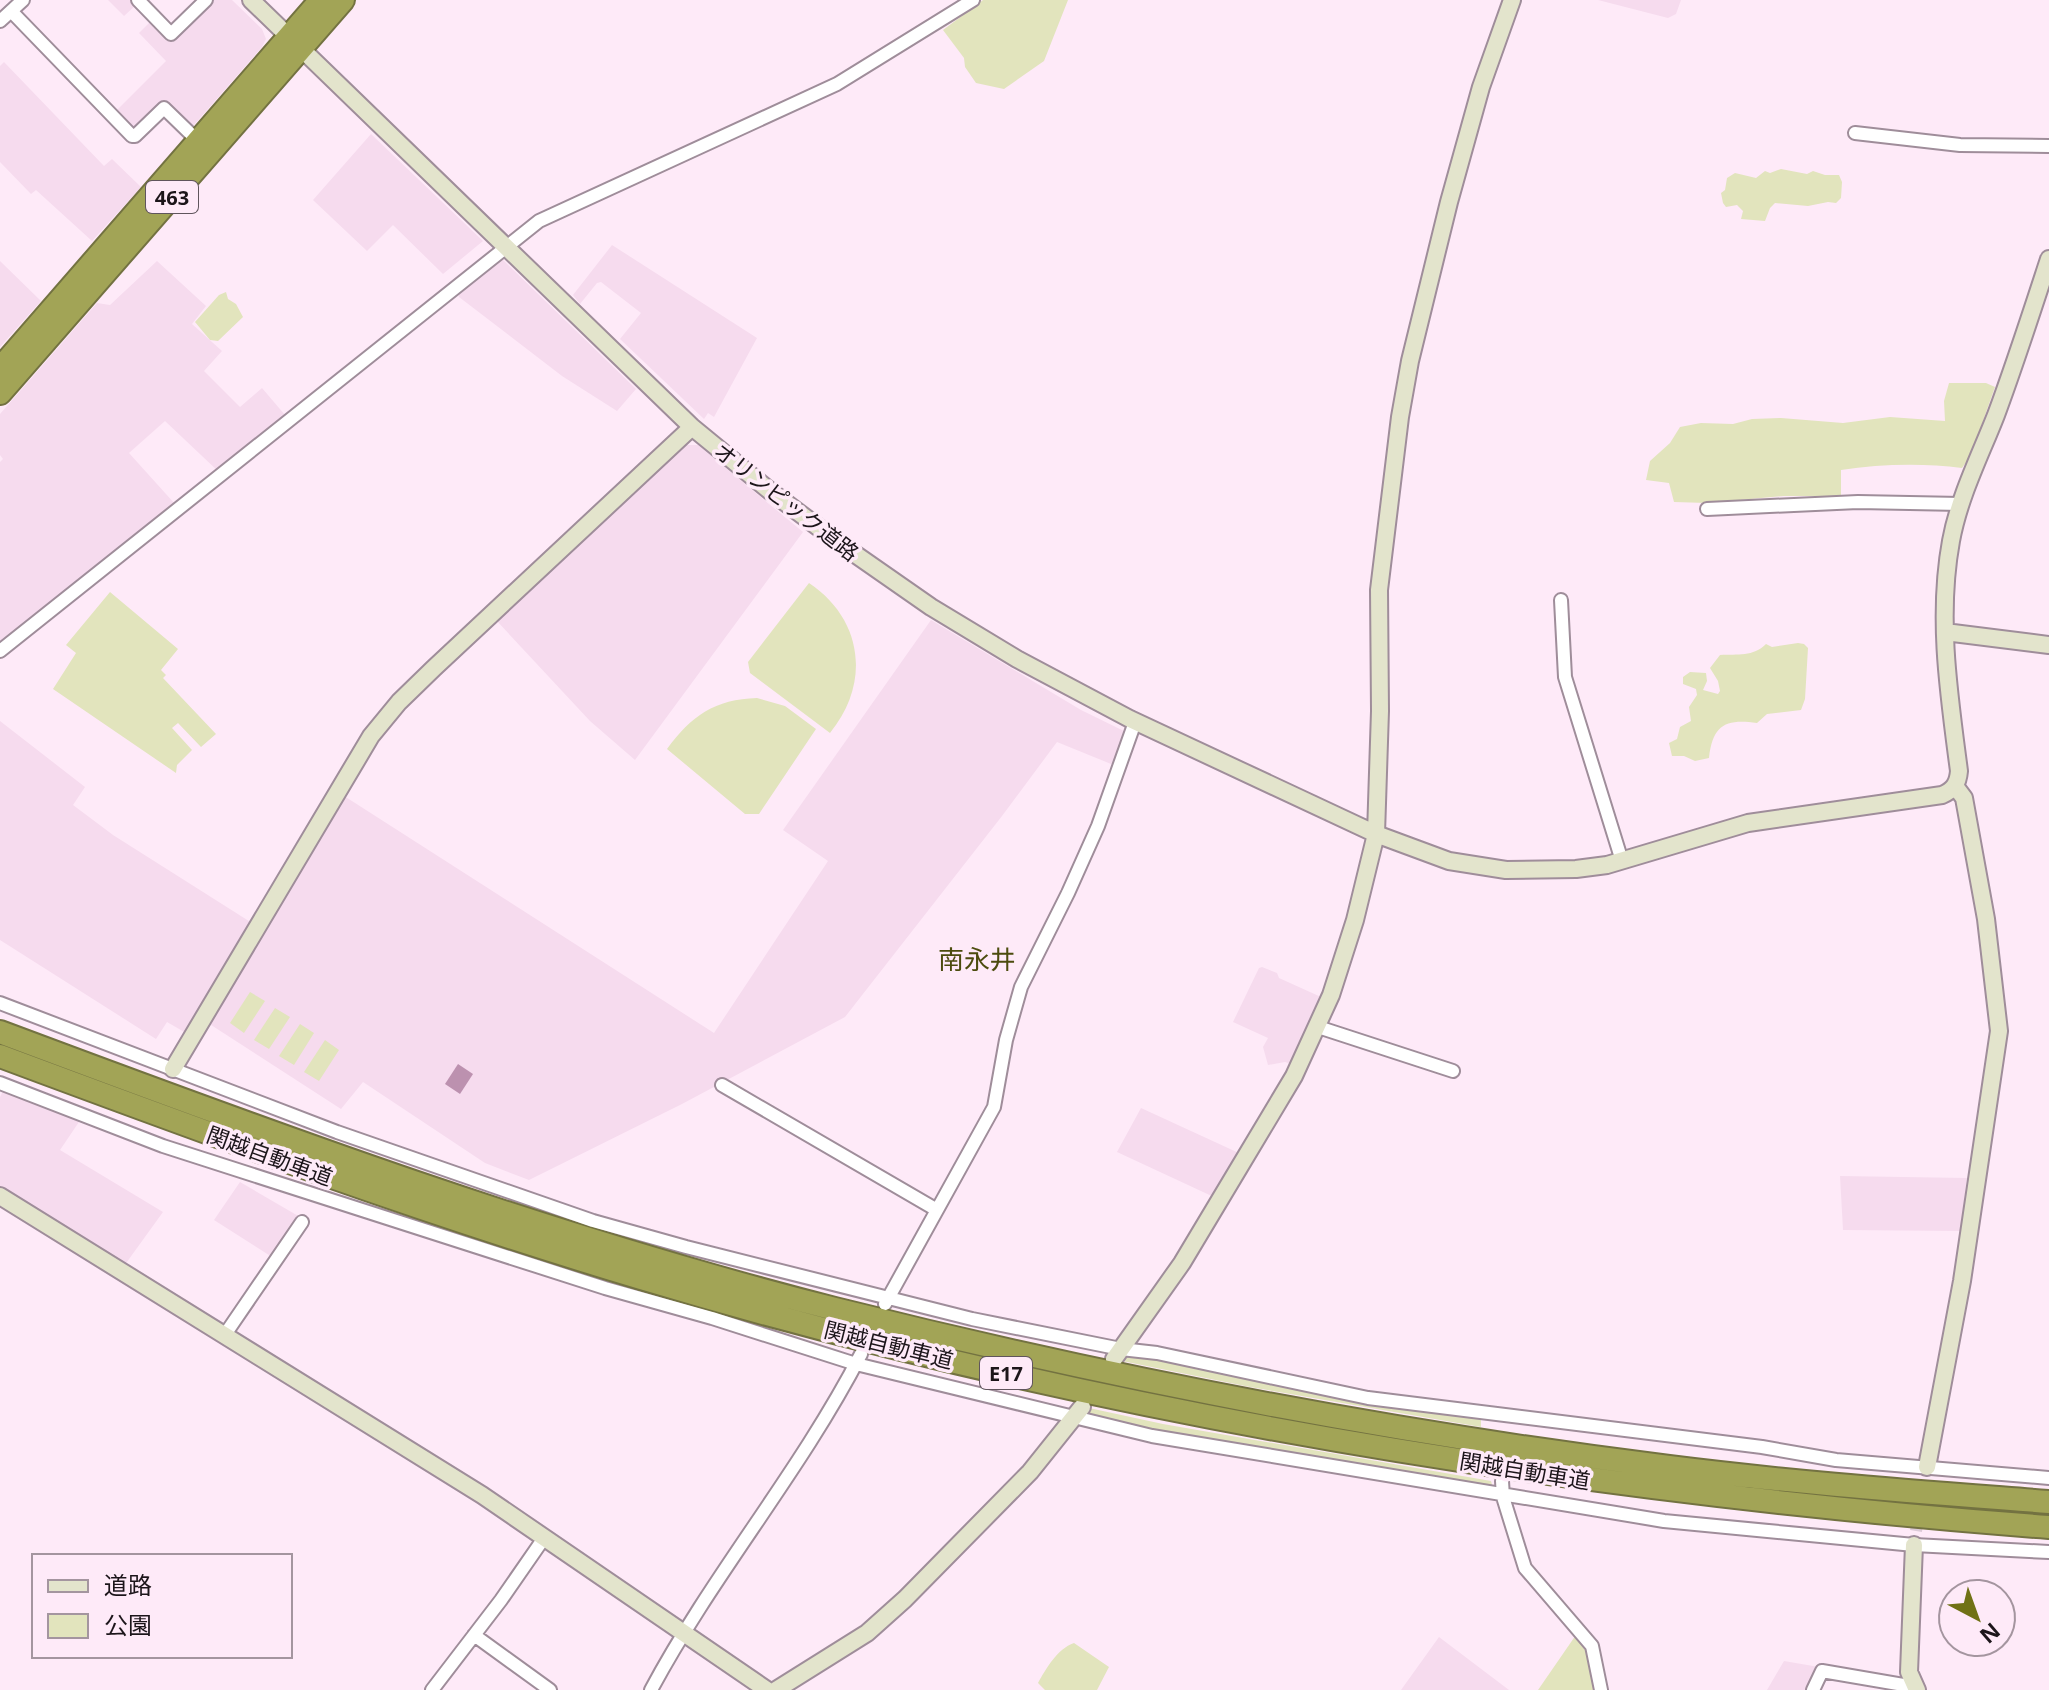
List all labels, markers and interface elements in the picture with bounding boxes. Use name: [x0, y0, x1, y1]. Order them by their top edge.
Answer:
road number: 463: [146, 181, 198, 213]
street label: オリンピック道路: [708, 435, 866, 567]
district label: 南永井: [938, 941, 1016, 977]
street label: 関越自動車道: [203, 1118, 337, 1192]
street label: 関越自動車道: [821, 1313, 957, 1375]
road number: E17: [980, 1357, 1032, 1389]
street label: 関越自動車道: [1457, 1445, 1593, 1495]
legend: [32, 1554, 292, 1658]
text: 道路: [104, 1568, 152, 1601]
north arrow: [1937, 1578, 2017, 1658]
text: 公園: [104, 1608, 152, 1641]
text: N: [1974, 1617, 2007, 1651]

